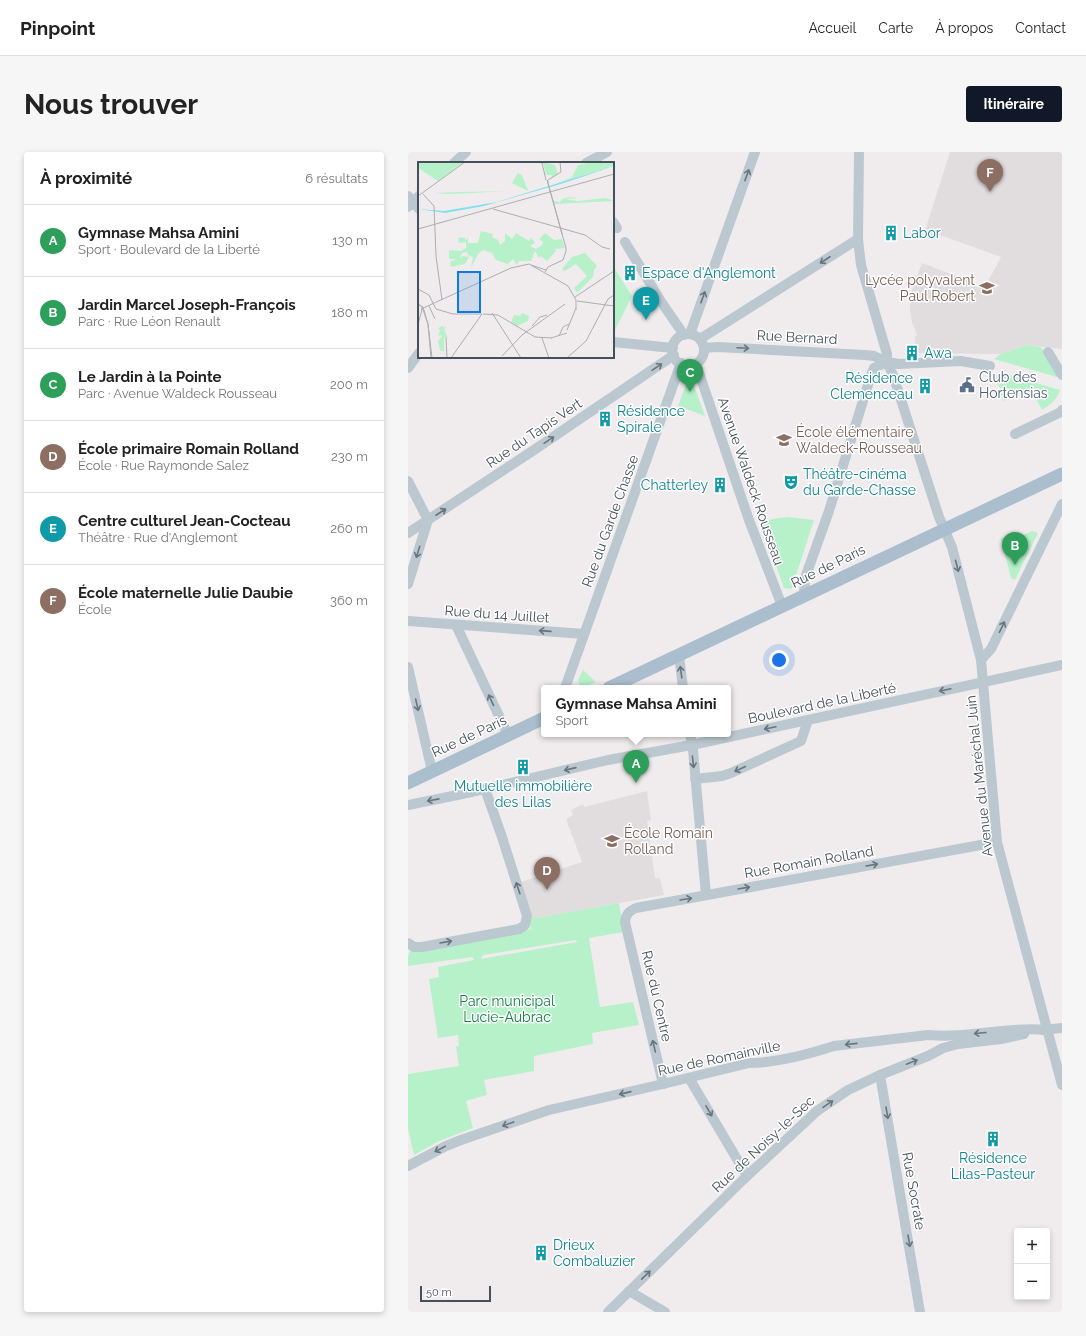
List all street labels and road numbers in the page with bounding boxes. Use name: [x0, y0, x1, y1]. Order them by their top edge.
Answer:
street label: Rue Bernard: [756, 327, 838, 347]
street label: Rue du Tapis Vert: [483, 395, 585, 471]
street label: Avenue Waldeck Rousseau: [715, 395, 787, 567]
street label: Rue du Garde Chasse: [579, 453, 641, 589]
street label: Rue de Paris: [788, 541, 868, 591]
street label: Rue du 14 Juillet: [444, 602, 550, 626]
street label: Boulevard de la Liberté: [746, 679, 898, 727]
street label: Avenue du Maréchal Juin: [963, 694, 995, 858]
street label: Rue de Paris: [429, 712, 509, 760]
street label: Rue Romain Rolland: [743, 843, 875, 881]
street label: Rue du Centre: [639, 949, 675, 1043]
street label: Rue de Romainville: [656, 1037, 782, 1079]
street label: Rue de Noisy-le-Sec: [709, 1092, 818, 1196]
street label: Rue Socrate: [899, 1151, 929, 1231]

